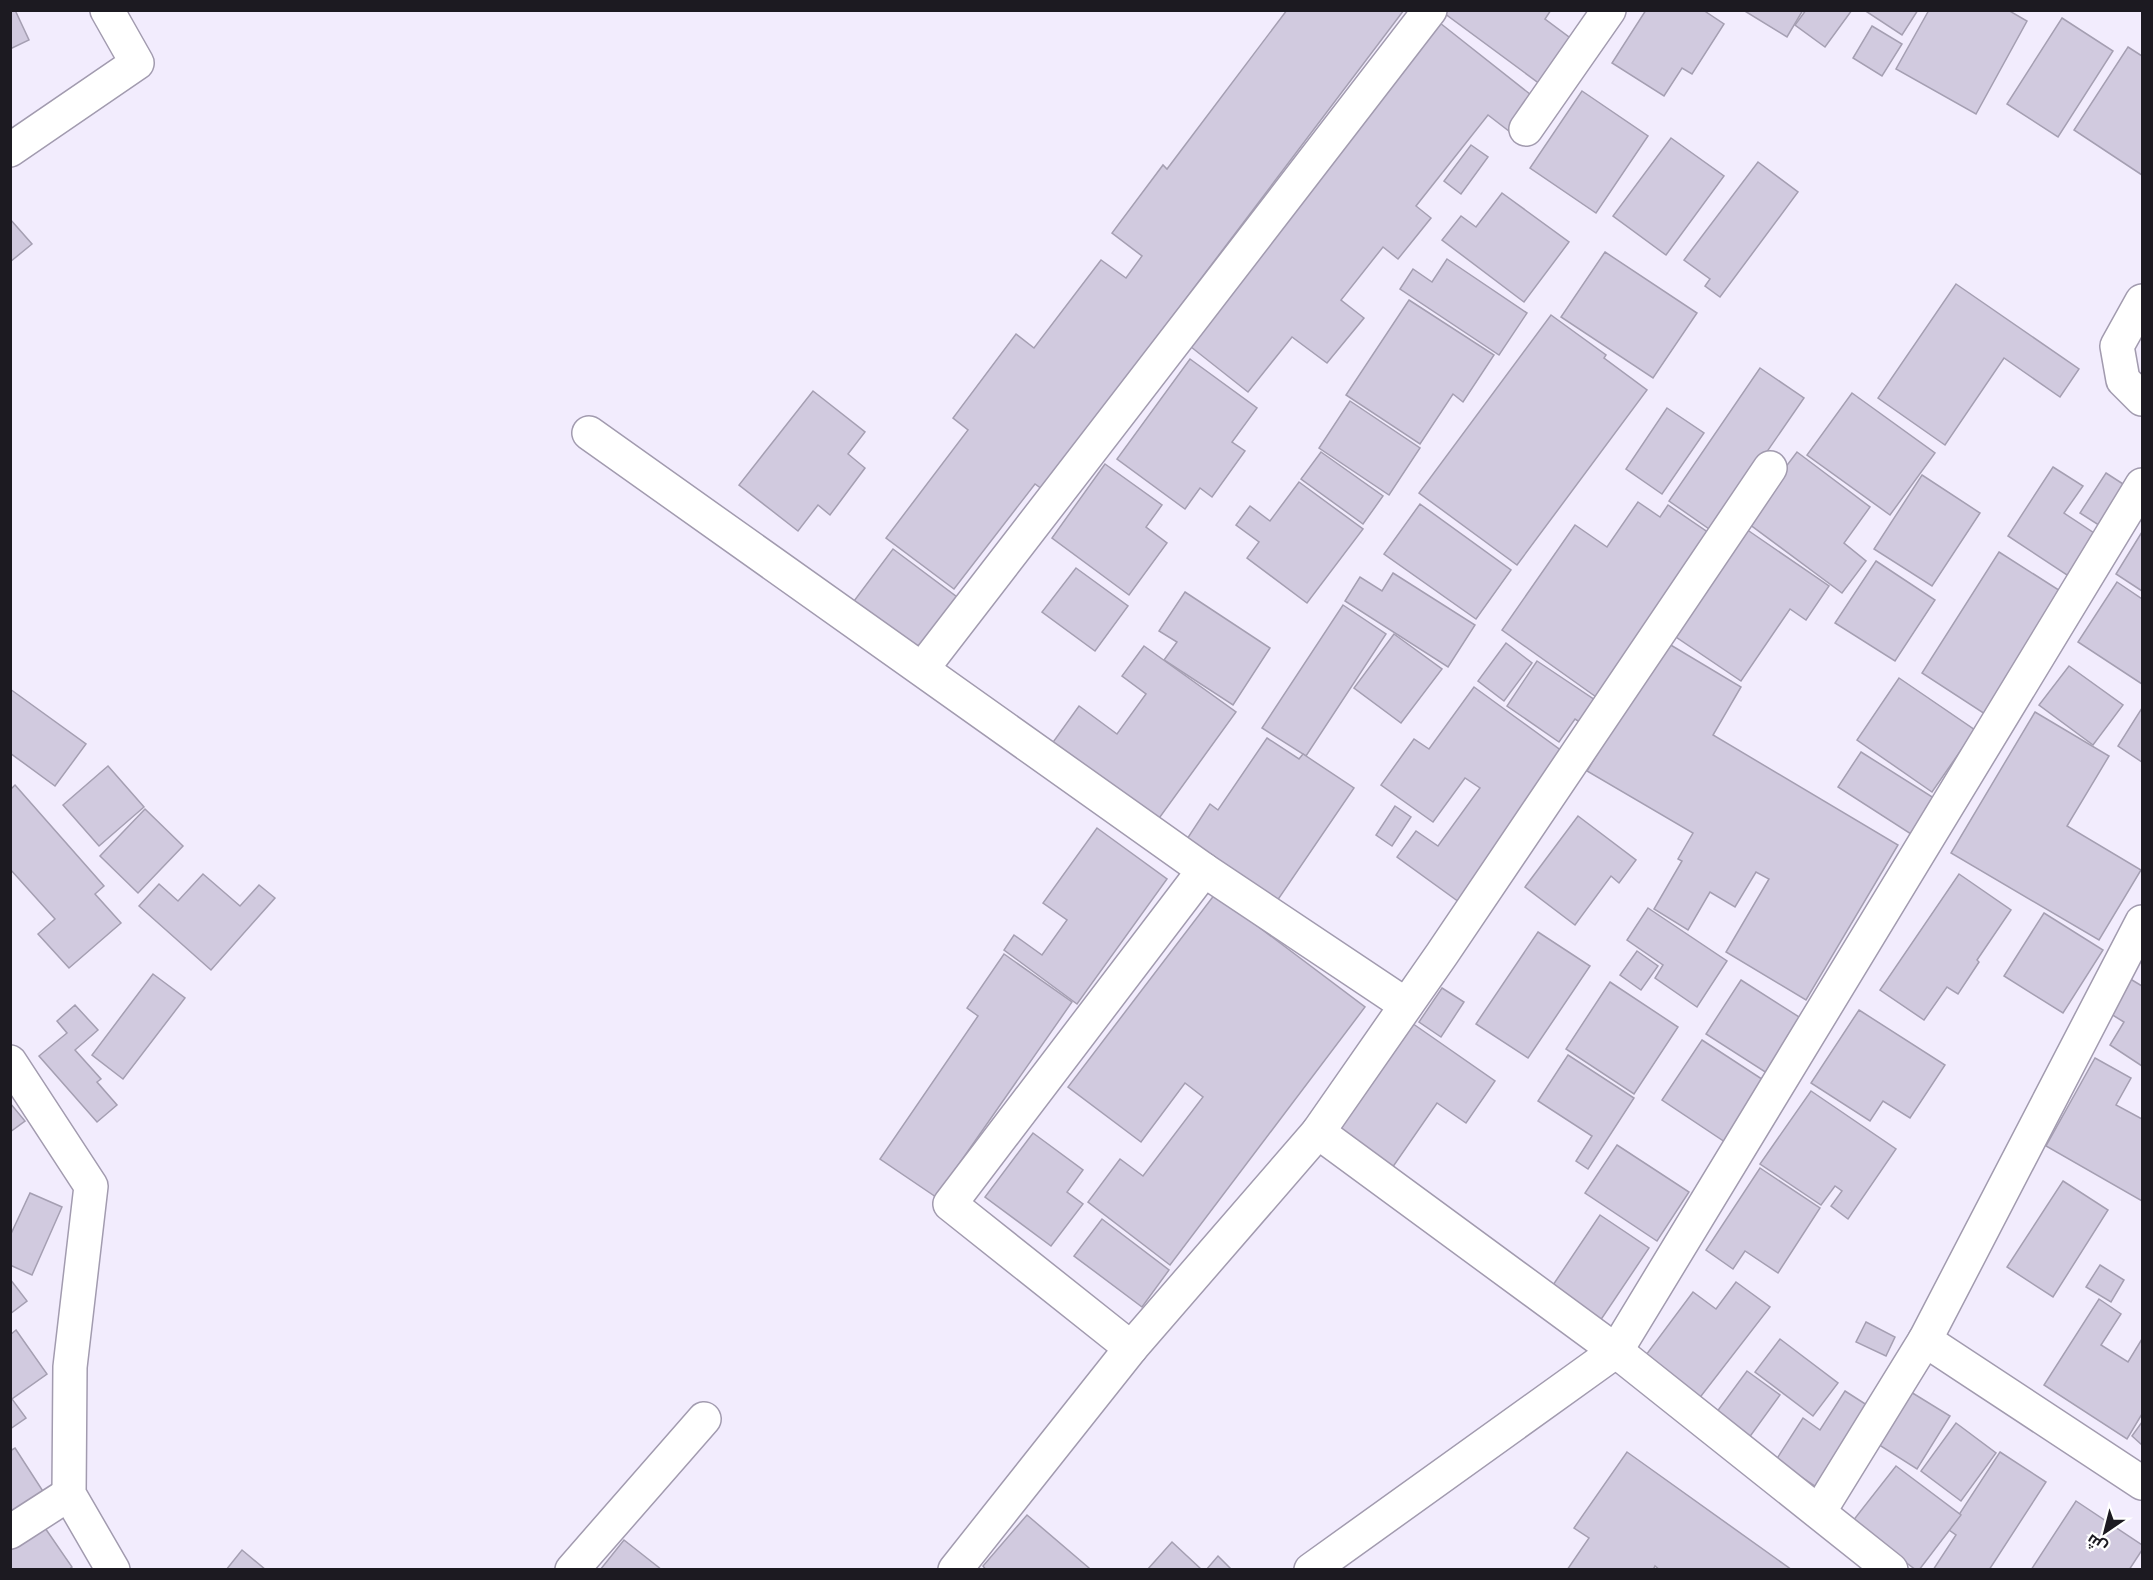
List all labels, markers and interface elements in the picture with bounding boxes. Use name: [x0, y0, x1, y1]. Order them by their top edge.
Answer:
north arrow: [2075, 1502, 2135, 1562]
text: ش: [2082, 1530, 2111, 1558]

